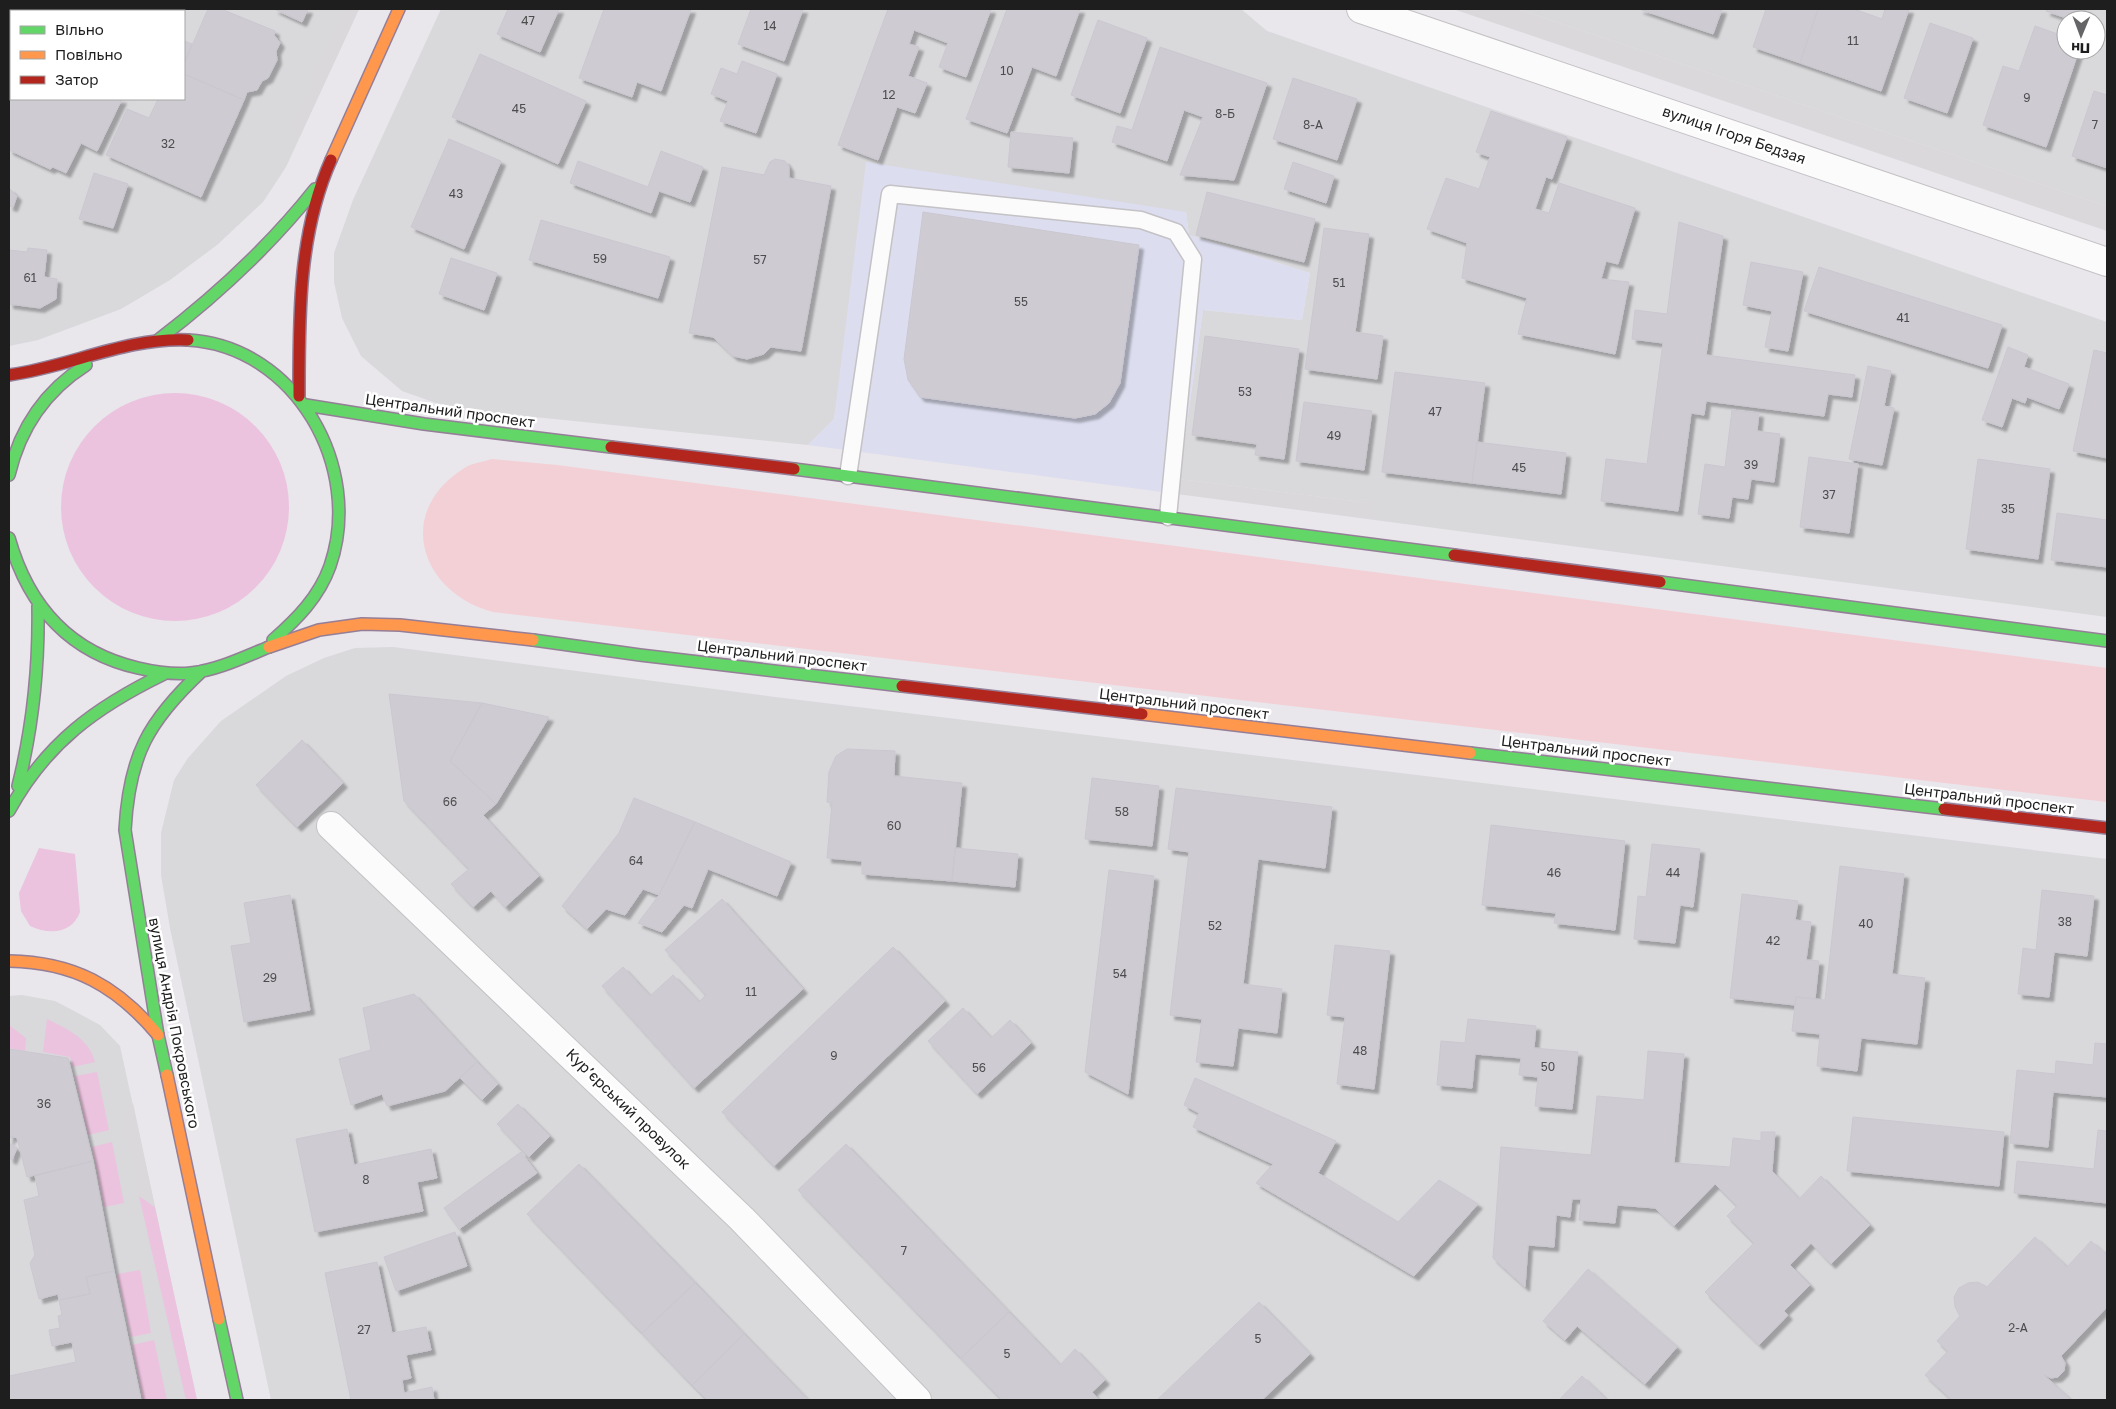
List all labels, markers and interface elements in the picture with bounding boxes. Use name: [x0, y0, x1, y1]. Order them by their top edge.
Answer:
legend: [10, 10, 185, 100]
north arrow: [2056, 10, 2106, 60]
house number: 47: [521, 13, 535, 28]
house number: 14: [763, 18, 777, 33]
text: Вільно: [55, 20, 104, 38]
house number: 11: [1847, 33, 1859, 48]
text: Пн: [2071, 40, 2090, 57]
text: Повільно: [55, 45, 123, 63]
house number: 10: [1000, 63, 1014, 78]
text: Затор: [55, 70, 98, 88]
house number: 12: [883, 87, 895, 102]
house number: 9: [2023, 90, 2031, 105]
house number: 45: [512, 101, 526, 116]
street label: вулиця Ігоря Бедзая: [1660, 101, 1808, 167]
house number: 8-Б: [1215, 106, 1235, 121]
house number: 8-А: [1303, 117, 1323, 132]
house number: 7: [2092, 117, 2098, 132]
house number: 32: [161, 136, 175, 151]
house number: 43: [449, 186, 463, 201]
house number: 59: [593, 251, 607, 266]
house number: 57: [753, 252, 767, 267]
house number: 61: [23, 270, 37, 285]
house number: 51: [1333, 275, 1346, 290]
house number: 55: [1014, 294, 1028, 309]
house number: 41: [1896, 310, 1910, 325]
house number: 53: [1238, 384, 1252, 399]
street label: Центральний проспект: [364, 389, 537, 431]
house number: 47: [1428, 404, 1442, 419]
house number: 49: [1327, 428, 1341, 443]
house number: 39: [1744, 457, 1758, 472]
house number: 45: [1512, 460, 1526, 475]
house number: 37: [1822, 487, 1836, 502]
house number: 35: [2001, 501, 2015, 516]
street label: Центральний проспект: [696, 636, 869, 674]
street label: Центральний проспект: [1098, 684, 1271, 722]
street label: Центральний проспект: [1500, 731, 1673, 769]
street label: Центральний проспект: [1903, 779, 2076, 817]
house number: 66: [443, 794, 457, 809]
house number: 58: [1115, 804, 1129, 819]
house number: 60: [887, 818, 901, 833]
house number: 64: [629, 853, 643, 868]
house number: 46: [1547, 865, 1561, 880]
house number: 44: [1666, 865, 1680, 880]
house number: 38: [2058, 914, 2072, 929]
street label: вулиця Андрія Покровського: [146, 916, 204, 1130]
house number: 40: [1859, 916, 1873, 931]
house number: 52: [1208, 918, 1222, 933]
house number: 42: [1766, 933, 1780, 948]
house number: 54: [1113, 966, 1127, 981]
house number: 29: [263, 970, 277, 985]
house number: 11: [745, 984, 757, 999]
house number: 48: [1353, 1043, 1367, 1058]
street label: Курʼєрський провулок: [563, 1044, 695, 1173]
house number: 9: [830, 1048, 838, 1063]
house number: 50: [1541, 1059, 1555, 1074]
house number: 56: [972, 1060, 986, 1075]
house number: 36: [37, 1096, 51, 1111]
house number: 8: [362, 1172, 370, 1187]
house number: 7: [901, 1243, 907, 1258]
house number: 2-А: [2008, 1320, 2028, 1335]
house number: 27: [357, 1322, 371, 1337]
house number: 5: [1255, 1331, 1262, 1346]
house number: 5: [1004, 1346, 1011, 1361]

